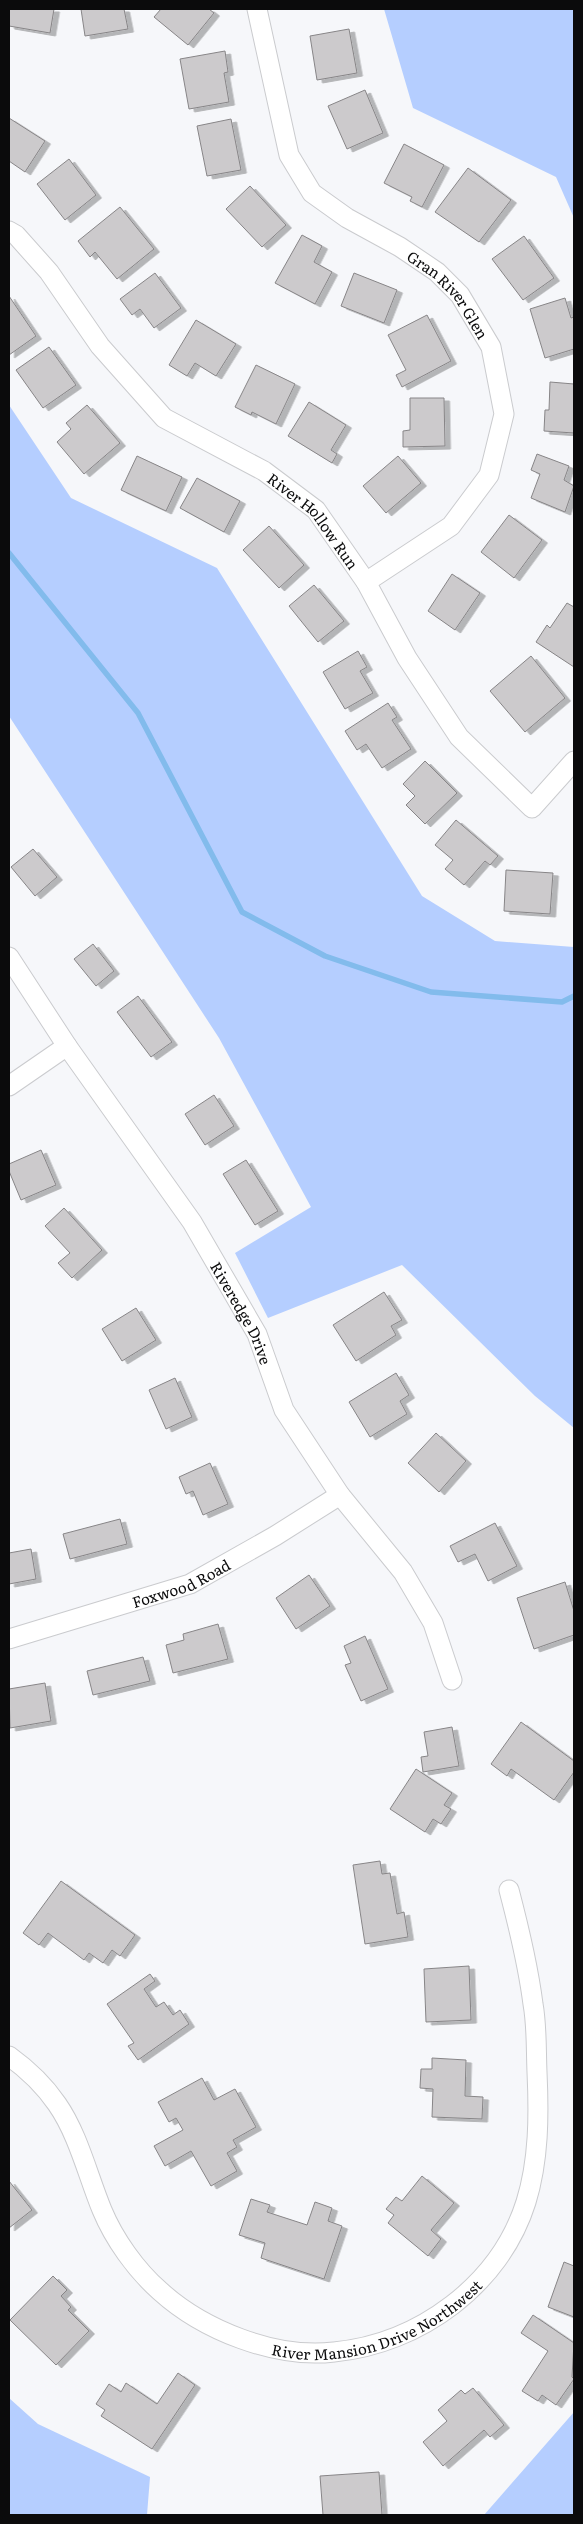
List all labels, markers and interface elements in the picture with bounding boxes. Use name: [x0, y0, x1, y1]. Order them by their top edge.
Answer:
street label: Gran River Glen: [403, 244, 495, 343]
street label: River Hollow Run: [263, 466, 365, 574]
street label: Riveredge Drive: [206, 1257, 278, 1368]
street label: Foxwood Road: [129, 1552, 234, 1613]
street label: River Mansion Drive Northwest: [270, 2274, 486, 2365]

